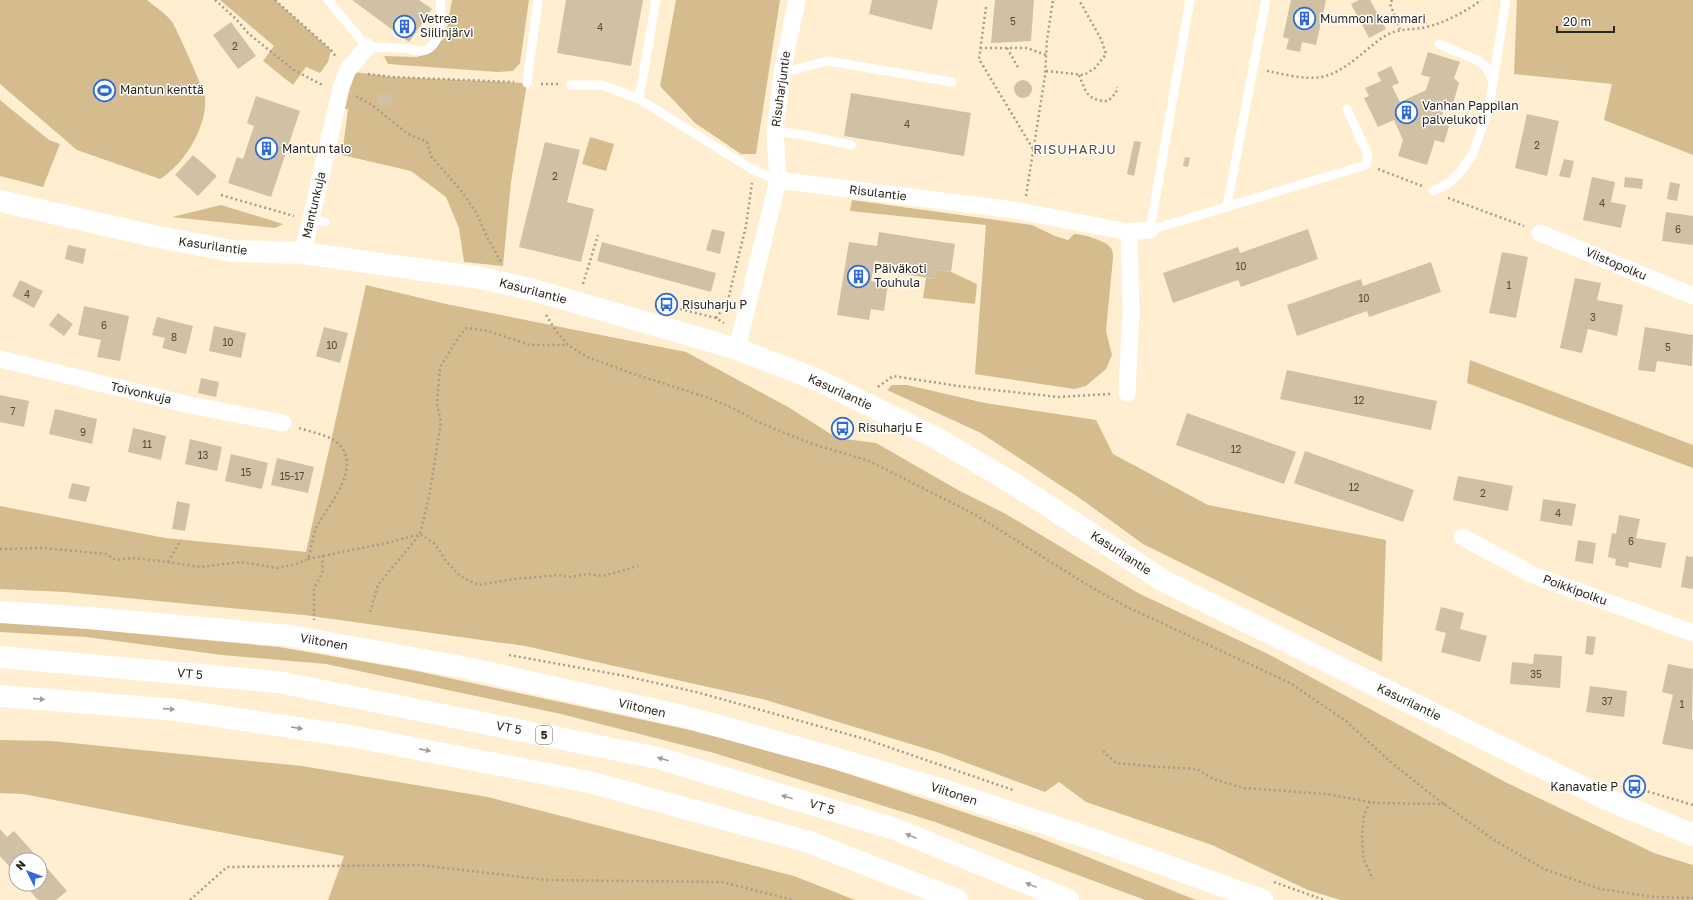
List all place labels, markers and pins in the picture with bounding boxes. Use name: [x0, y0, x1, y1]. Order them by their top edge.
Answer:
building icon: Mummon kammari: [1292, 6, 1318, 32]
place label: Vetrea Siilinjärvi: [420, 11, 474, 40]
place label: Mummon kammari: [1320, 11, 1426, 26]
building icon: Vetrea Siilinjärvi: [391, 13, 417, 39]
sports icon: Mantun kenttä: [92, 77, 118, 103]
place label: Mantun kenttä: [120, 82, 204, 97]
place label: Vanhan Pappilan palvelukoti: [1422, 98, 1519, 127]
building icon: Vanhan Pappilan palvelukoti: [1394, 100, 1420, 126]
building icon: Mantun talo: [254, 136, 280, 162]
place label: Mantun talo: [282, 141, 351, 156]
place label: Päiväkoti Touhula: [874, 261, 927, 290]
building icon: Päiväkoti Touhula: [845, 263, 871, 289]
bus stop icon: Risuharju P: [653, 292, 679, 318]
place label: Risuharju P: [682, 297, 747, 312]
bus stop icon: Risuharju E: [829, 415, 855, 441]
place label: Risuharju E: [858, 420, 923, 435]
bus stop icon: Kanavatie P: [1621, 774, 1647, 800]
place label: Kanavatie P: [1550, 779, 1618, 794]

